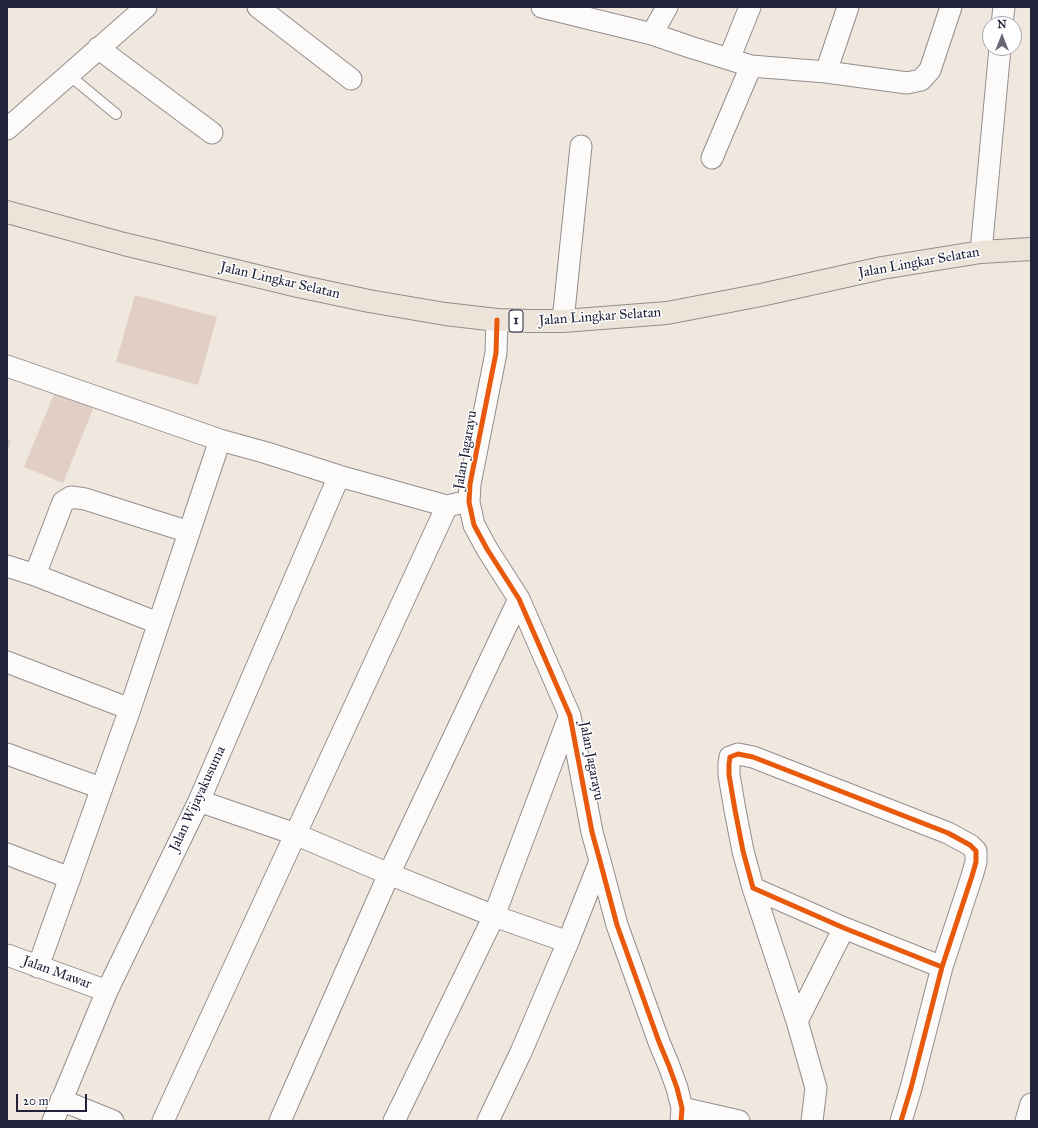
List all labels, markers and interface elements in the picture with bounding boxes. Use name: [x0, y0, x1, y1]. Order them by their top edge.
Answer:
north arrow: [982, 16, 1022, 56]
text: N: [997, 18, 1007, 31]
street label: Jalan Lingkar Selatan: [857, 244, 981, 282]
street label: Jalan Lingkar Selatan: [218, 259, 342, 303]
street label: Jalan Lingkar Selatan: [538, 304, 662, 330]
road number: 1: [509, 310, 523, 332]
street label: Jalan Jagarayu: [451, 409, 481, 491]
street label: Jalan Jagarayu: [575, 720, 607, 802]
street label: Jalan Wijayakusuma: [166, 744, 230, 854]
street label: Jalan Mawar: [20, 953, 94, 993]
scale bar: [18, 1086, 89, 1112]
text: 20 m: [23, 1094, 49, 1108]

